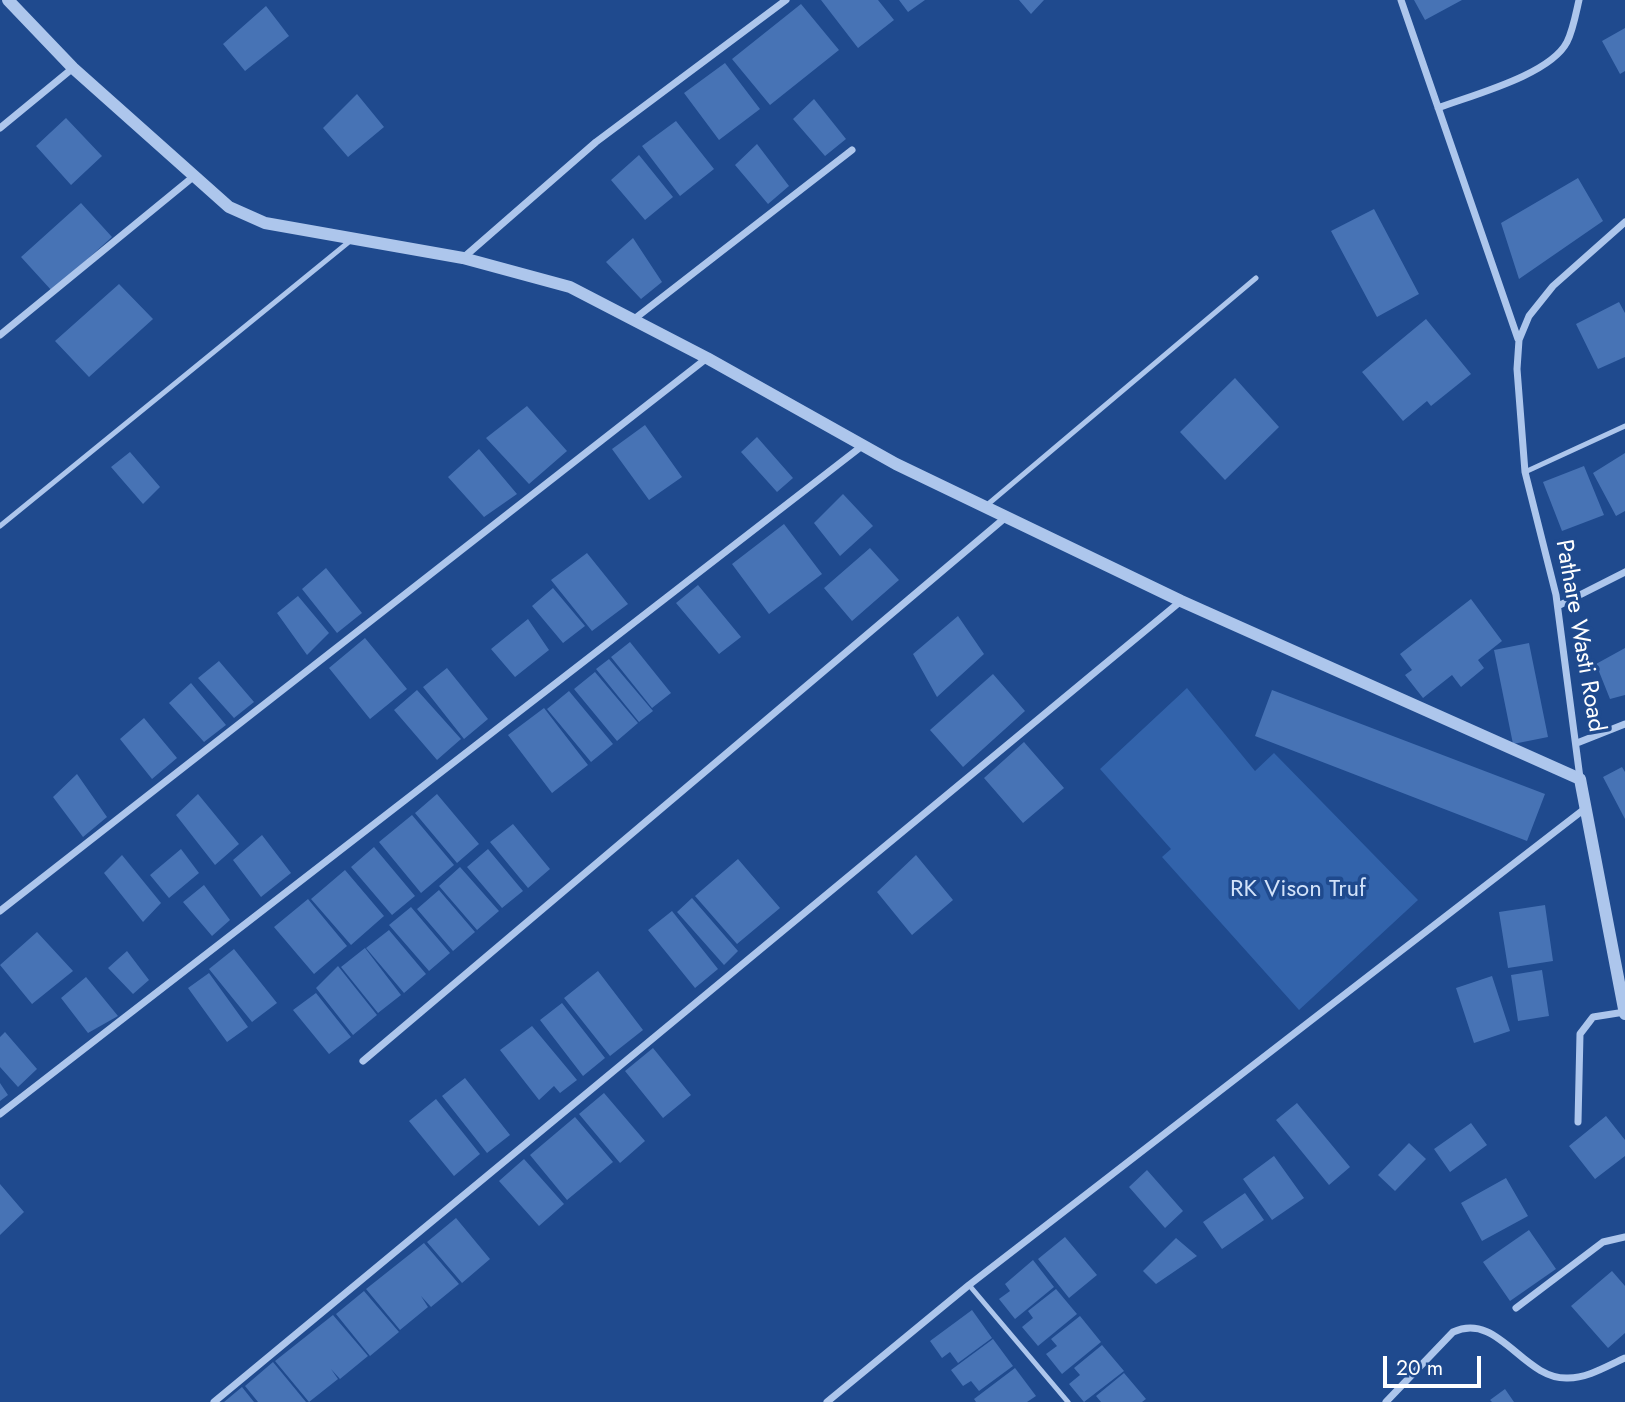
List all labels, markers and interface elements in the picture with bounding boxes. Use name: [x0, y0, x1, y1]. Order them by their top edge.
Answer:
street label: Pathare Wasti Road: [1548, 538, 1610, 734]
park label: RK Vison Truf: [1230, 876, 1366, 904]
scale bar: [1387, 1342, 1485, 1386]
text: 20 m: [1396, 1353, 1443, 1383]

